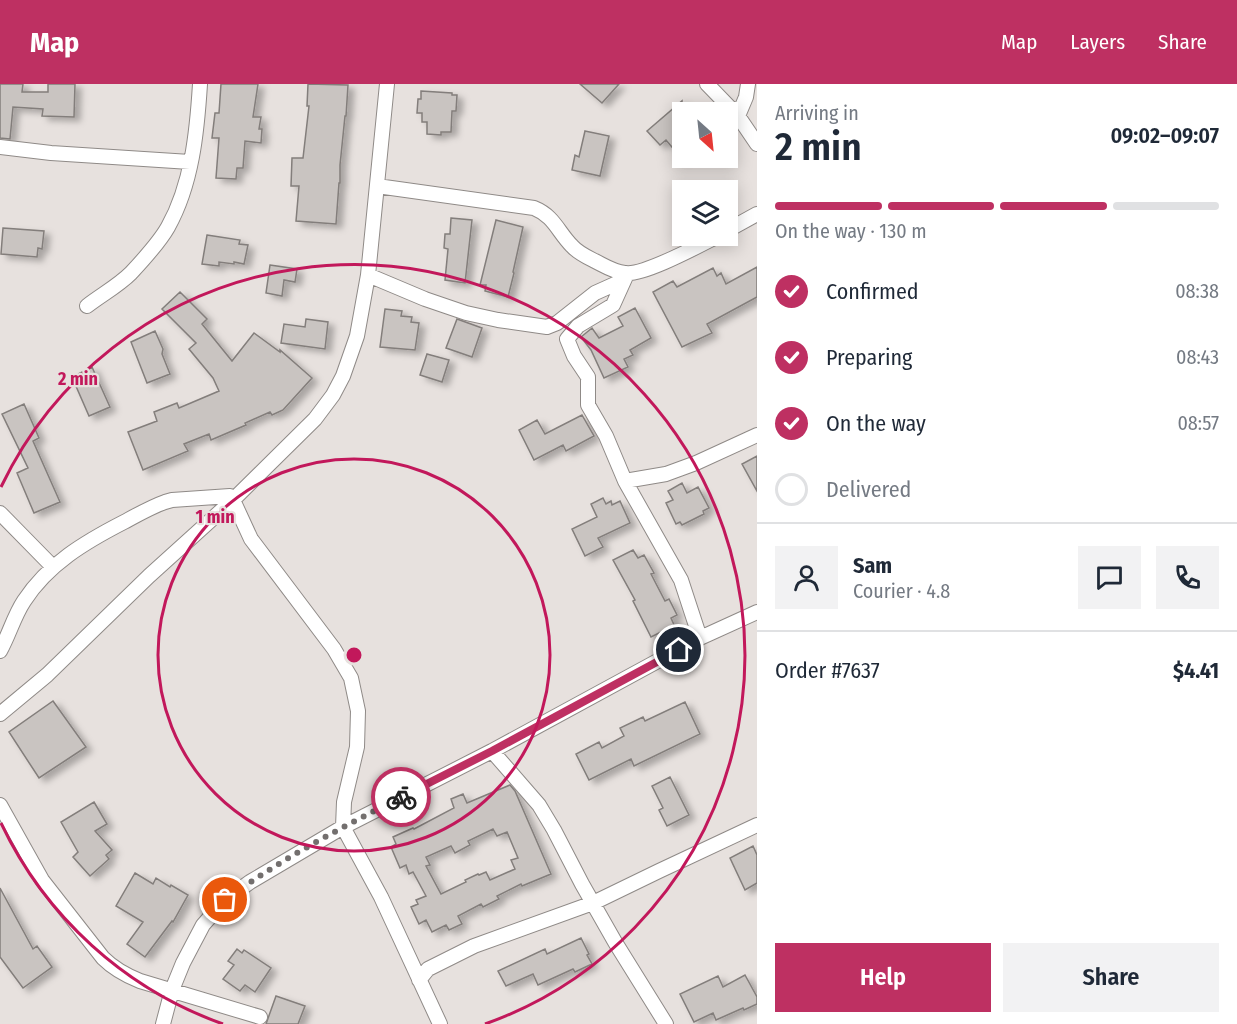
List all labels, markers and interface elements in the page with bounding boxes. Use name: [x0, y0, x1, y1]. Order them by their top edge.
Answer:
text: Map: [30, 26, 79, 59]
text: Map: [1001, 29, 1037, 55]
text: Layers: [1070, 29, 1125, 55]
text: Share: [1158, 29, 1207, 55]
text: Arriving in: [775, 101, 859, 125]
north arrow: [672, 102, 738, 168]
map controls: [672, 102, 738, 246]
text: 09:02–09:07: [1110, 122, 1219, 149]
text: 2 min: [775, 124, 862, 170]
button: layers: [672, 180, 738, 246]
text: On the way · 130 m: [775, 219, 927, 243]
icon: check: [775, 275, 808, 308]
text: Confirmed: [826, 278, 919, 305]
text: 08:38: [1175, 279, 1219, 303]
icon: check: [775, 341, 808, 374]
text: Preparing: [826, 344, 912, 371]
text: 08:43: [1176, 345, 1219, 369]
text: 2 min: [57, 368, 98, 390]
icon: check: [775, 407, 808, 440]
text: On the way: [826, 410, 926, 437]
text: 08:57: [1177, 411, 1219, 435]
text: Delivered: [826, 476, 911, 503]
text: 1 min: [195, 506, 235, 528]
button: person: [775, 546, 838, 609]
button: chat: [1078, 546, 1141, 609]
button: phone: [1156, 546, 1219, 609]
text: Sam: [853, 552, 892, 579]
text: Courier · 4.8: [853, 579, 950, 603]
pin: [653, 624, 704, 675]
icon: home: [662, 633, 695, 666]
centre of rings: [344, 645, 364, 665]
text: Order #7637: [775, 657, 880, 684]
text: $4.41: [1173, 657, 1219, 684]
courier: [371, 767, 431, 827]
icon: bike: [385, 781, 418, 814]
pin: [199, 874, 250, 925]
icon: bag: [208, 883, 241, 916]
button: Help: [775, 943, 991, 1012]
button: Share: [1003, 943, 1219, 1012]

